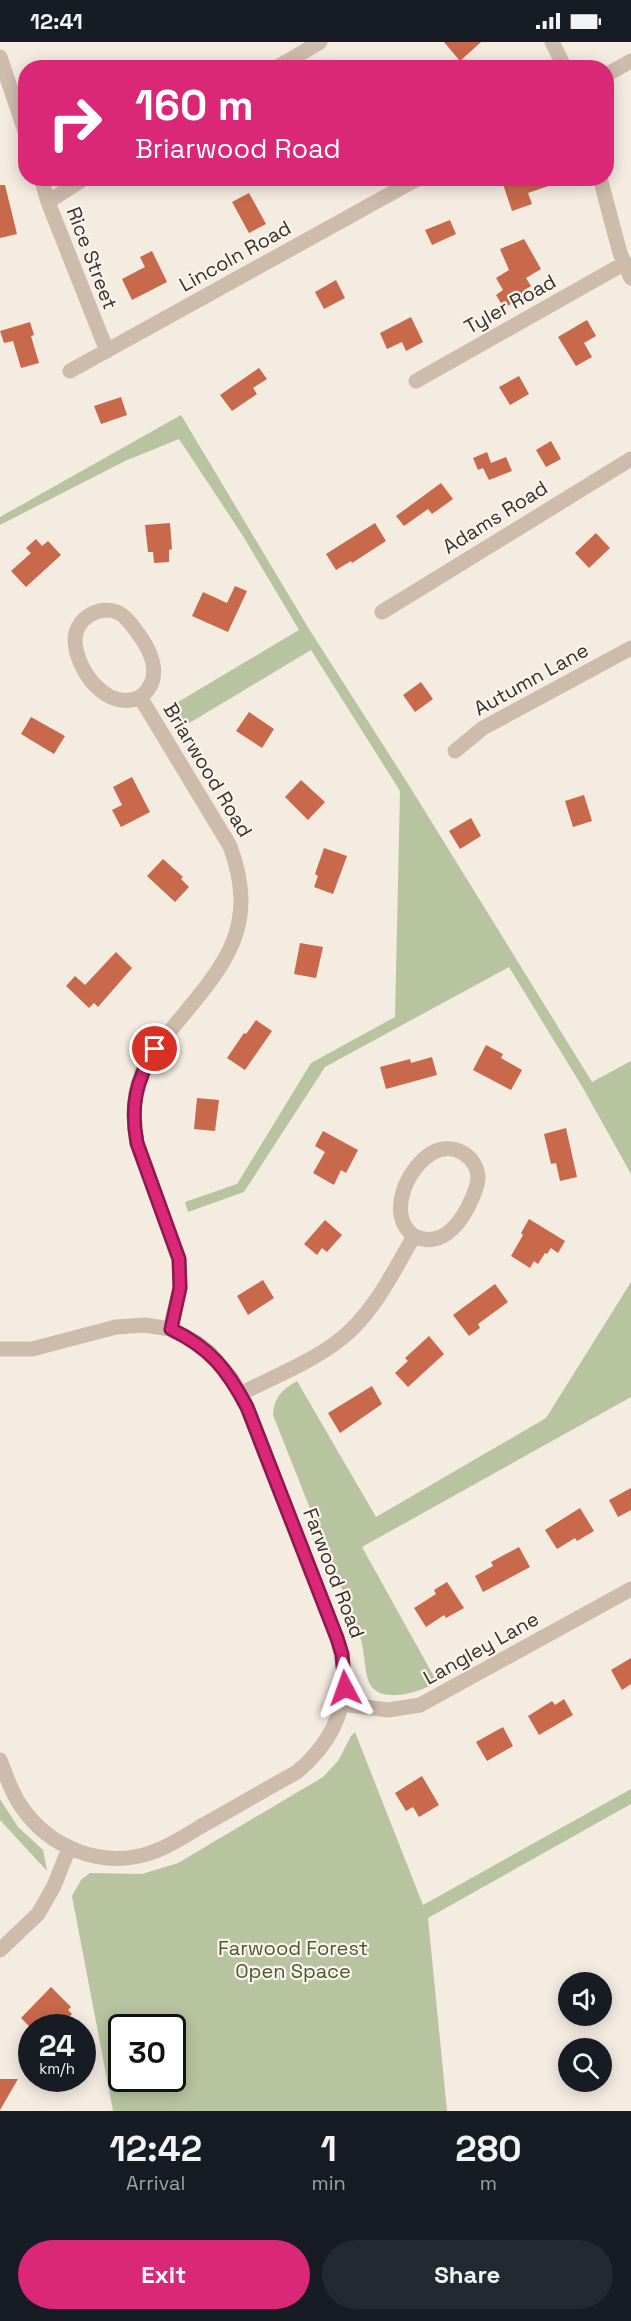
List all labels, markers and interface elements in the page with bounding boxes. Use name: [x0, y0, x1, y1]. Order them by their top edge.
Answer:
text: 12:41: [30, 7, 83, 35]
text: 160 m: [135, 79, 254, 132]
icon: right: [36, 84, 114, 162]
text: Briarwood Road: [135, 131, 341, 166]
street label: Rice Street: [61, 203, 123, 313]
street label: Lincoln Road: [175, 215, 295, 297]
street label: Tyler Road: [460, 268, 560, 340]
street label: Adams Road: [438, 474, 552, 560]
street label: Autumn Lane: [469, 637, 593, 721]
street label: Briarwood Road: [158, 698, 258, 842]
pin: [129, 1023, 180, 1074]
icon: arrive: [138, 1032, 171, 1065]
street label: Farwood Road: [297, 1504, 371, 1642]
street label: Langley Lane: [419, 1606, 543, 1690]
position arrow: [313, 1656, 377, 1720]
park label: Farwood Forest Open Space: [218, 1935, 368, 1984]
map controls: [558, 1972, 612, 2092]
button: sound: [558, 1972, 612, 2026]
speed limit sign: 30: [108, 2014, 186, 2092]
text: 24: [39, 2026, 75, 2065]
button: search: [558, 2038, 612, 2092]
text: km/h: [39, 2059, 75, 2078]
text: 12:42: [109, 2126, 202, 2172]
text: 1: [321, 2126, 337, 2172]
text: 280: [455, 2126, 522, 2172]
text: Arrival: [126, 2170, 185, 2196]
text: min: [311, 2170, 346, 2196]
text: m: [480, 2170, 497, 2196]
button: Exit: [18, 2240, 310, 2309]
button: Share: [322, 2240, 613, 2309]

